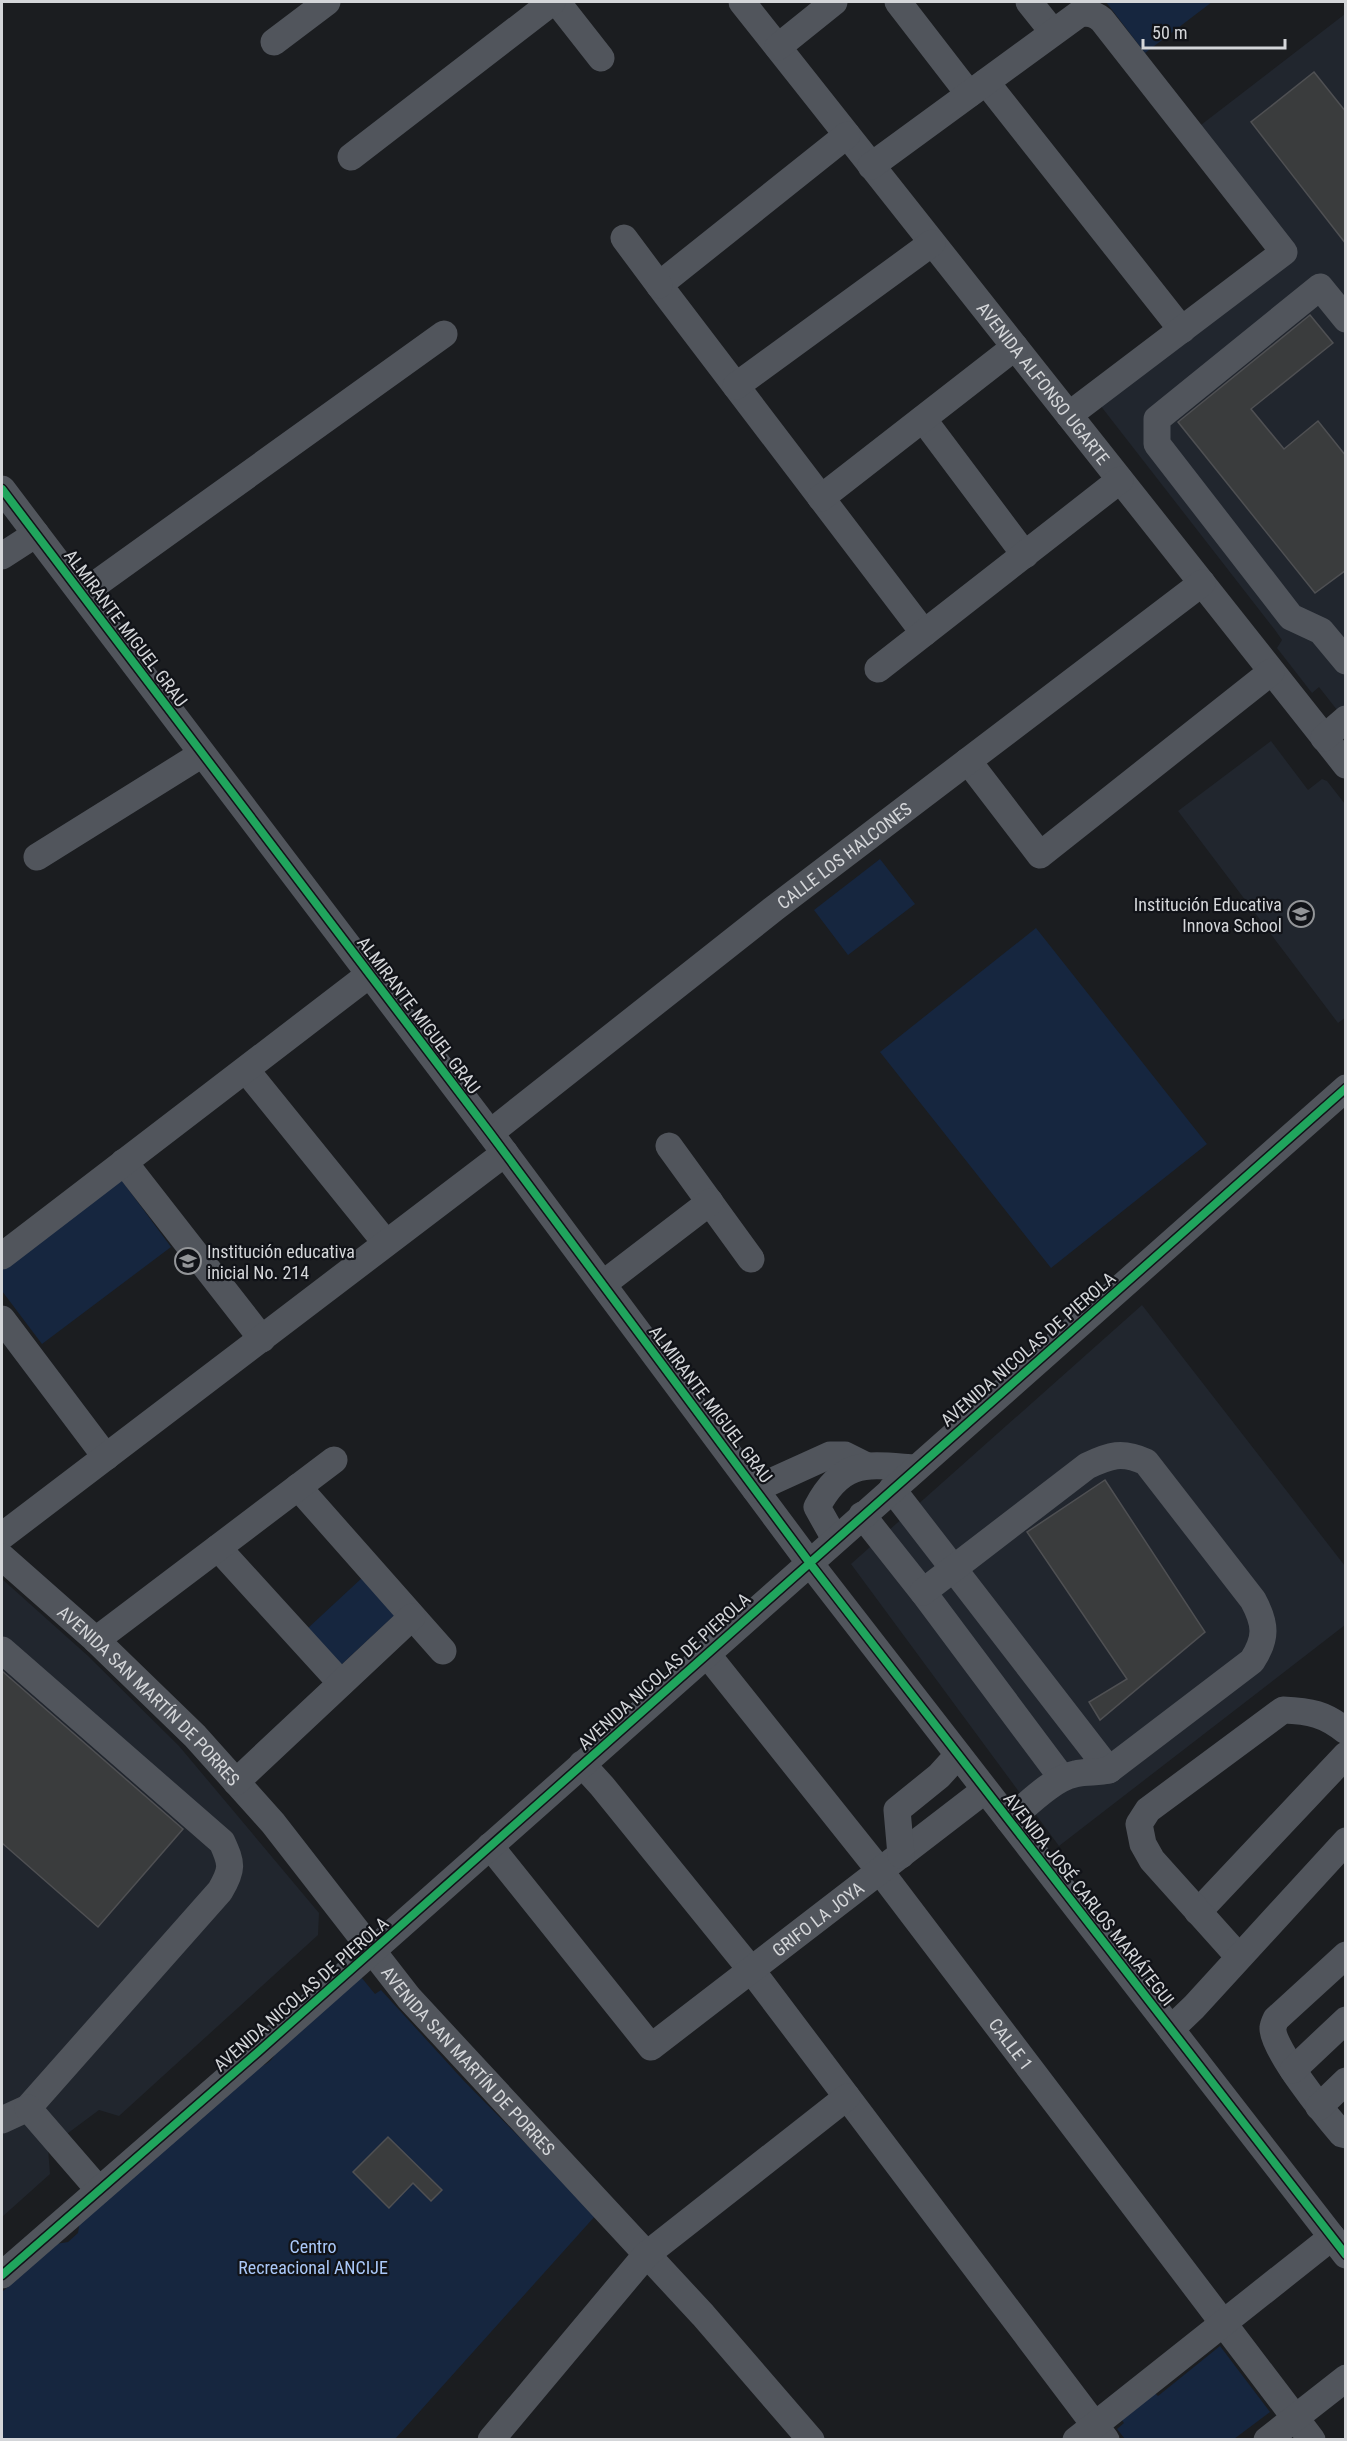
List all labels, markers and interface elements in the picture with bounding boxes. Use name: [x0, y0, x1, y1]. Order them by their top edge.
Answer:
scale bar: [1143, 12, 1286, 50]
text: 50 m: [1152, 22, 1187, 43]
street label: AVENIDA ALFONSO UGARTE: [973, 298, 1114, 468]
street label: ALMIRANTE MIGUEL GRAU: [60, 545, 192, 711]
street label: CALLE LOS HALCONES: [773, 797, 915, 913]
place label: Institución Educativa Innova School: [1134, 894, 1282, 936]
school or university icon: Institución Educativa Innova School: [1286, 899, 1316, 929]
street label: ALMIRANTE MIGUEL GRAU: [353, 932, 485, 1098]
place label: Institución educativa inicial No. 214: [207, 1241, 355, 1283]
school or university icon: Institución educativa inicial No. 214: [173, 1246, 203, 1276]
street label: AVENIDA NICOLAS DE PIEROLA: [936, 1267, 1120, 1431]
street label: ALMIRANTE MIGUEL GRAU: [645, 1321, 777, 1487]
street label: AVENIDA NICOLAS DE PIEROLA: [574, 1588, 755, 1754]
street label: AVENIDA SAN MARTÍN DE PORRES: [54, 1601, 245, 1790]
street label: AVENIDA JOSÉ CARLOS MARIÁTEGUI: [999, 1788, 1179, 2010]
street label: GRIFO LA JOYA: [768, 1876, 868, 1960]
street label: AVENIDA NICOLAS DE PIEROLA: [209, 1912, 393, 2076]
street label: AVENIDA SAN MARTÍN DE PORRES: [378, 1962, 560, 2159]
street label: CALLE 1: [985, 2014, 1038, 2074]
park label: Centro Recreacional ANCIJE: [238, 2236, 388, 2278]

